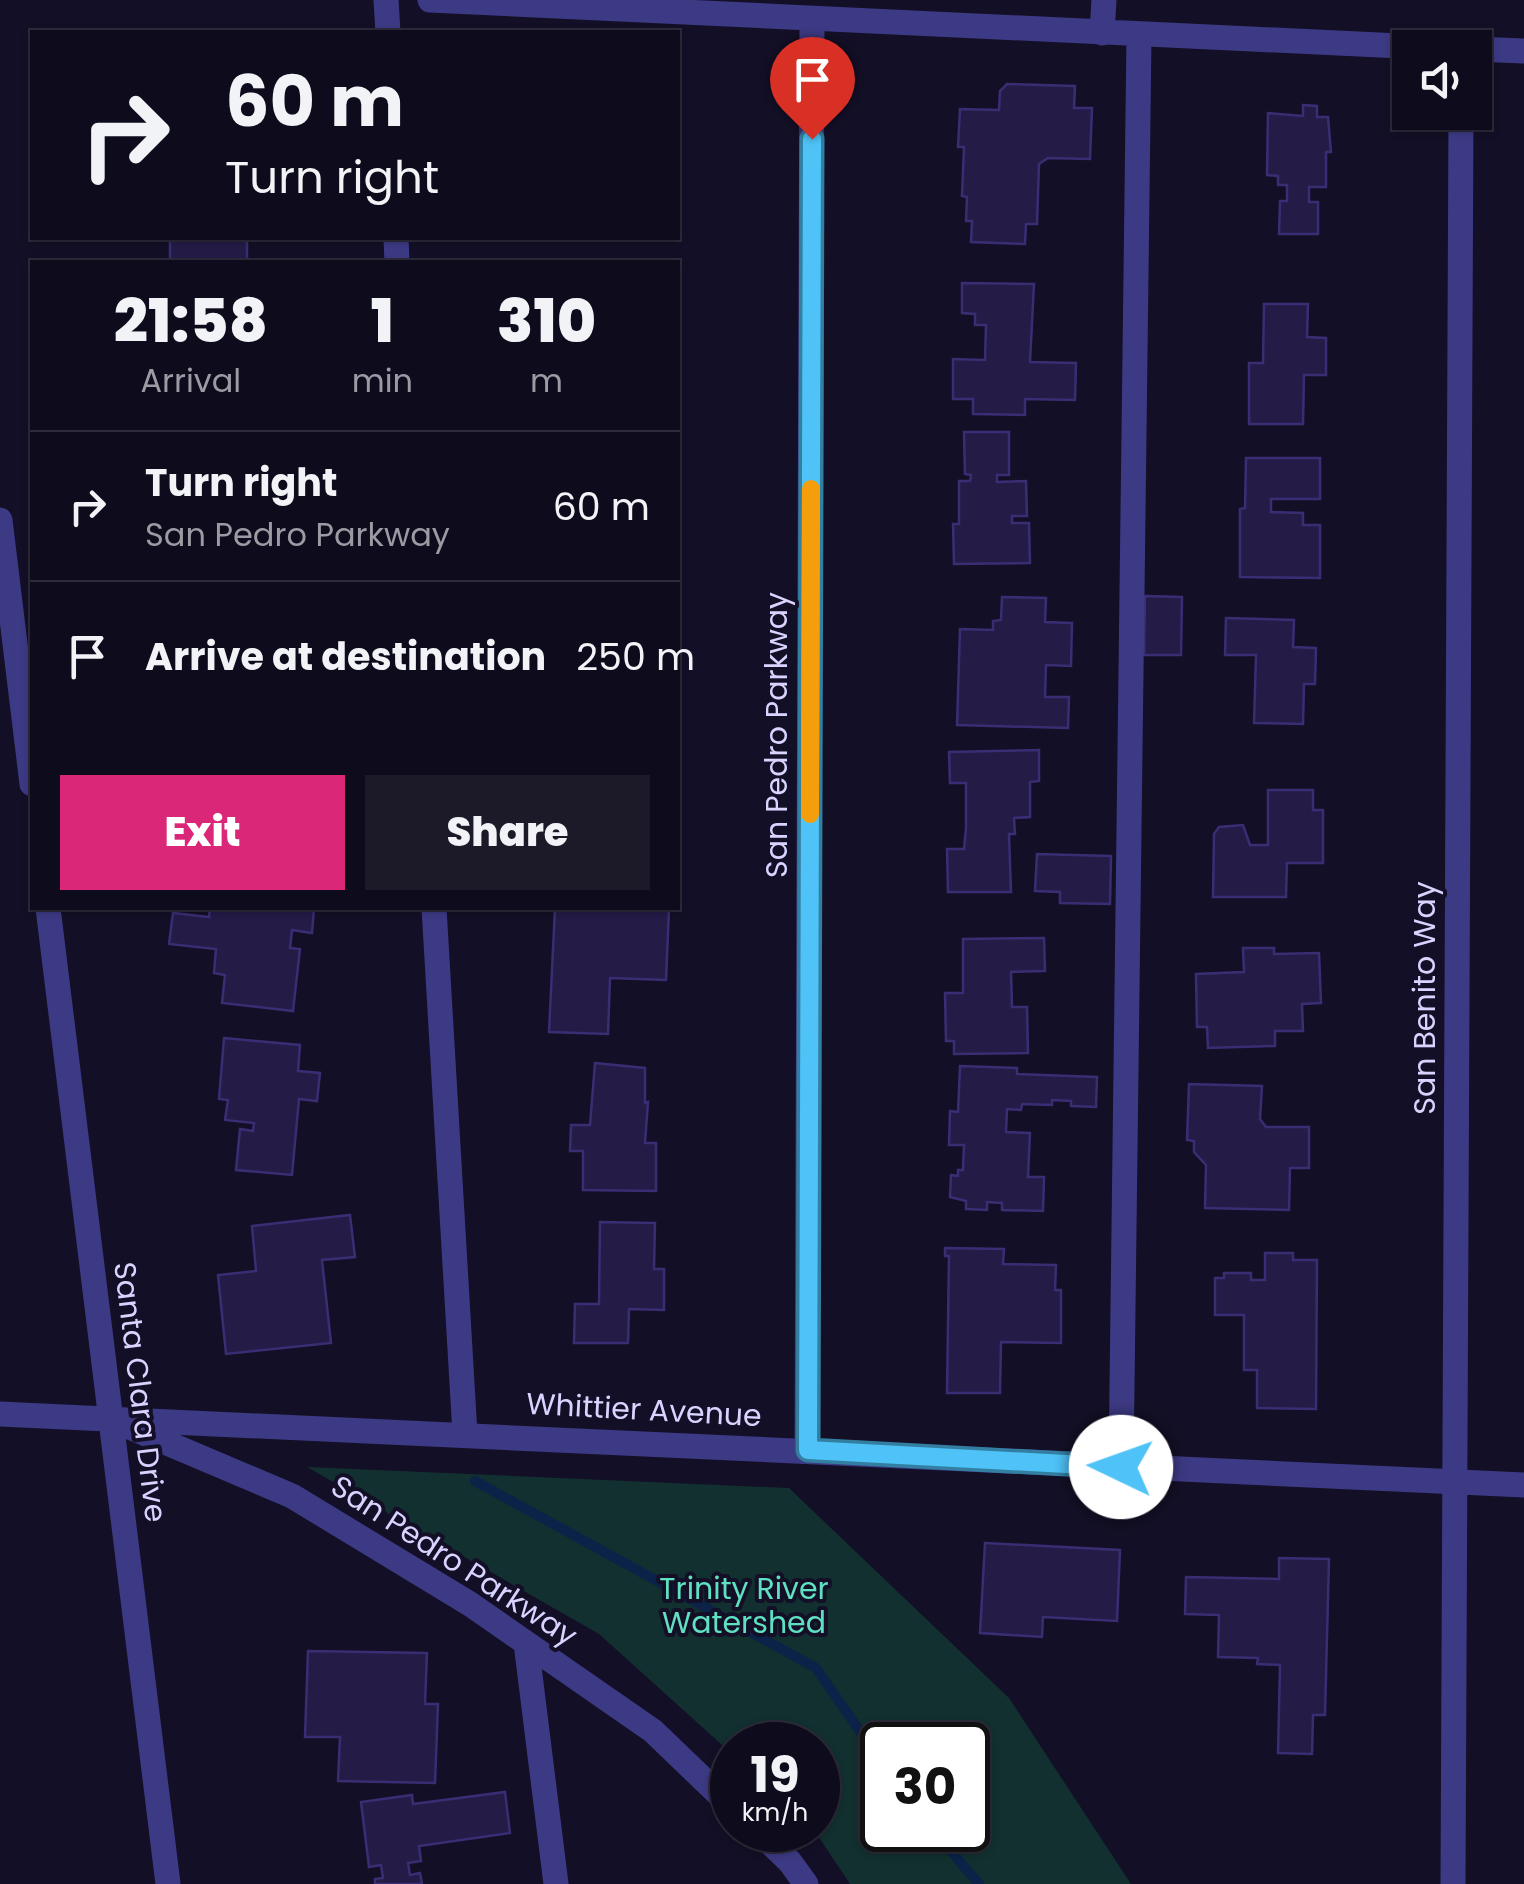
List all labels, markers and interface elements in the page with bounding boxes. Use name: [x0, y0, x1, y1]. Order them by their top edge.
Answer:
map controls: [1392, 30, 1492, 130]
button: sound: [1392, 30, 1492, 130]
pin: [770, 37, 855, 140]
text: 60 m: [225, 52, 404, 151]
icon: arrive: [785, 52, 840, 107]
icon: right: [60, 70, 190, 200]
text: Turn right: [225, 146, 439, 209]
text: 21:58: [114, 279, 268, 363]
text: 1: [371, 279, 394, 363]
text: 310: [497, 279, 596, 363]
text: Arrival: [140, 358, 241, 403]
text: min: [352, 358, 413, 403]
text: m: [530, 358, 563, 403]
text: Turn right: [145, 456, 337, 509]
icon: right: [60, 479, 115, 534]
text: 60 m: [553, 480, 650, 533]
text: San Pedro Parkway: [145, 512, 450, 557]
street label: San Pedro Parkway: [755, 592, 798, 878]
icon: arrive: [60, 629, 115, 684]
text: Arrive at destination: [145, 630, 546, 683]
text: 250 m: [576, 630, 695, 683]
button: Exit: [60, 775, 345, 890]
button: Share: [365, 775, 650, 890]
street label: San Benito Way: [1403, 881, 1446, 1115]
street label: Santa Clara Drive: [103, 1259, 178, 1524]
street label: Whittier Avenue: [525, 1382, 763, 1437]
position arrow: [1069, 1415, 1173, 1519]
street label: San Pedro Parkway: [323, 1465, 586, 1657]
park label: Trinity River Watershed: [659, 1567, 829, 1644]
speed limit sign: 30: [860, 1722, 990, 1852]
text: 19: [750, 1739, 800, 1810]
text: km/h: [742, 1795, 808, 1830]

